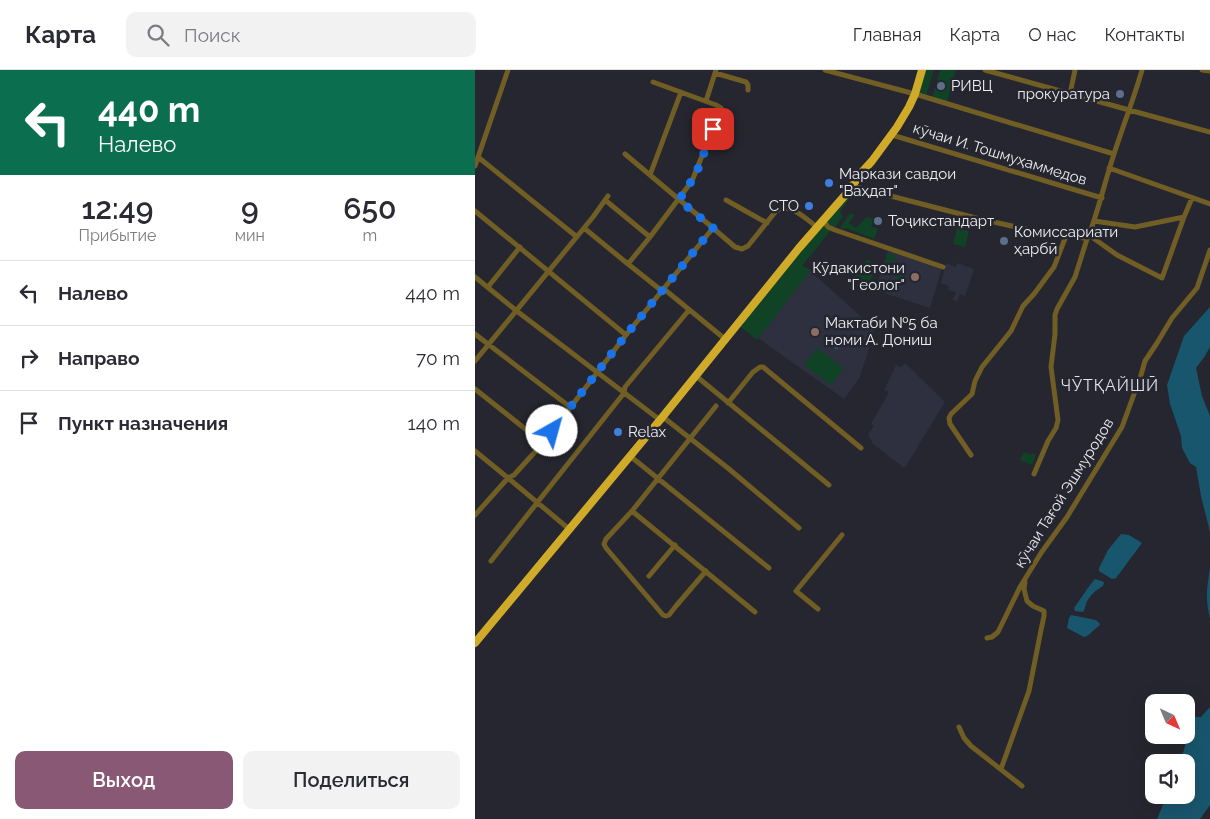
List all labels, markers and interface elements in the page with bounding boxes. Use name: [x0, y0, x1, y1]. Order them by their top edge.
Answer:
search box: [126, 12, 476, 57]
text: Карта: [25, 20, 96, 49]
icon: search: [144, 21, 172, 49]
text: Поиск: [184, 24, 241, 46]
text: Главная: [853, 24, 921, 45]
text: Карта: [949, 24, 1000, 45]
text: О нас: [1028, 24, 1076, 45]
text: Контакты: [1104, 24, 1185, 45]
place label: РИВЦ: [951, 77, 993, 95]
marker: РИВЦ: [935, 80, 947, 92]
place label: прокуратура: [1017, 85, 1110, 103]
marker: прокуратура: [1114, 88, 1126, 100]
text: 440 m: [98, 89, 200, 130]
icon: left: [15, 90, 80, 155]
pin: [692, 108, 734, 150]
icon: arrive: [699, 115, 727, 143]
street label: кӯчаи И. Тошмуҳаммедов: [911, 119, 1089, 189]
text: Налево: [98, 131, 176, 157]
place label: Маркази савдои "Ваҳдат": [839, 165, 956, 200]
marker: Маркази савдои "Ваҳдат": [823, 177, 835, 189]
text: 12:49: [81, 191, 153, 226]
text: 9: [241, 191, 259, 226]
text: 650: [343, 191, 397, 226]
place label: СТО: [769, 197, 799, 215]
marker: СТО: [803, 200, 815, 212]
place label: Тоҷикстандарт: [888, 212, 994, 230]
marker: Тоҷикстандарт: [872, 215, 884, 227]
place label: Комиссариати ҳарбӣ: [1014, 223, 1118, 258]
text: Прибытие: [78, 226, 156, 245]
text: мин: [235, 226, 265, 245]
text: m: [363, 226, 377, 245]
marker: Комиссариати ҳарбӣ: [998, 235, 1010, 247]
place label: Кӯдакистони "Геолог": [812, 259, 905, 294]
marker: Кӯдакистони "Геолог": [909, 271, 921, 283]
icon: left: [15, 279, 43, 307]
text: Налево: [58, 282, 128, 304]
text: 440 m: [405, 282, 460, 304]
place label: Мактаби №5 ба номи А. Дониш: [825, 314, 938, 349]
marker: Мактаби №5 ба номи А. Дониш: [809, 326, 821, 338]
icon: right: [15, 344, 43, 372]
text: Направо: [58, 347, 139, 369]
text: 70 m: [416, 347, 460, 369]
district label: ЧӮТҚАЙШӢ: [1061, 376, 1159, 395]
position arrow: [525, 404, 577, 456]
icon: arrive: [15, 409, 43, 437]
text: Пункт назначения: [58, 412, 228, 434]
text: 140 m: [408, 412, 460, 434]
street label: кӯчаи Тағой Эшмуродов: [1011, 415, 1117, 571]
place label: Relax: [628, 423, 667, 441]
marker: Relax: [612, 426, 624, 438]
north arrow: [1145, 694, 1195, 744]
map controls: [1145, 694, 1195, 804]
button: Выход: [15, 751, 233, 809]
button: Поделиться: [243, 751, 460, 809]
button: sound: [1145, 754, 1195, 804]

